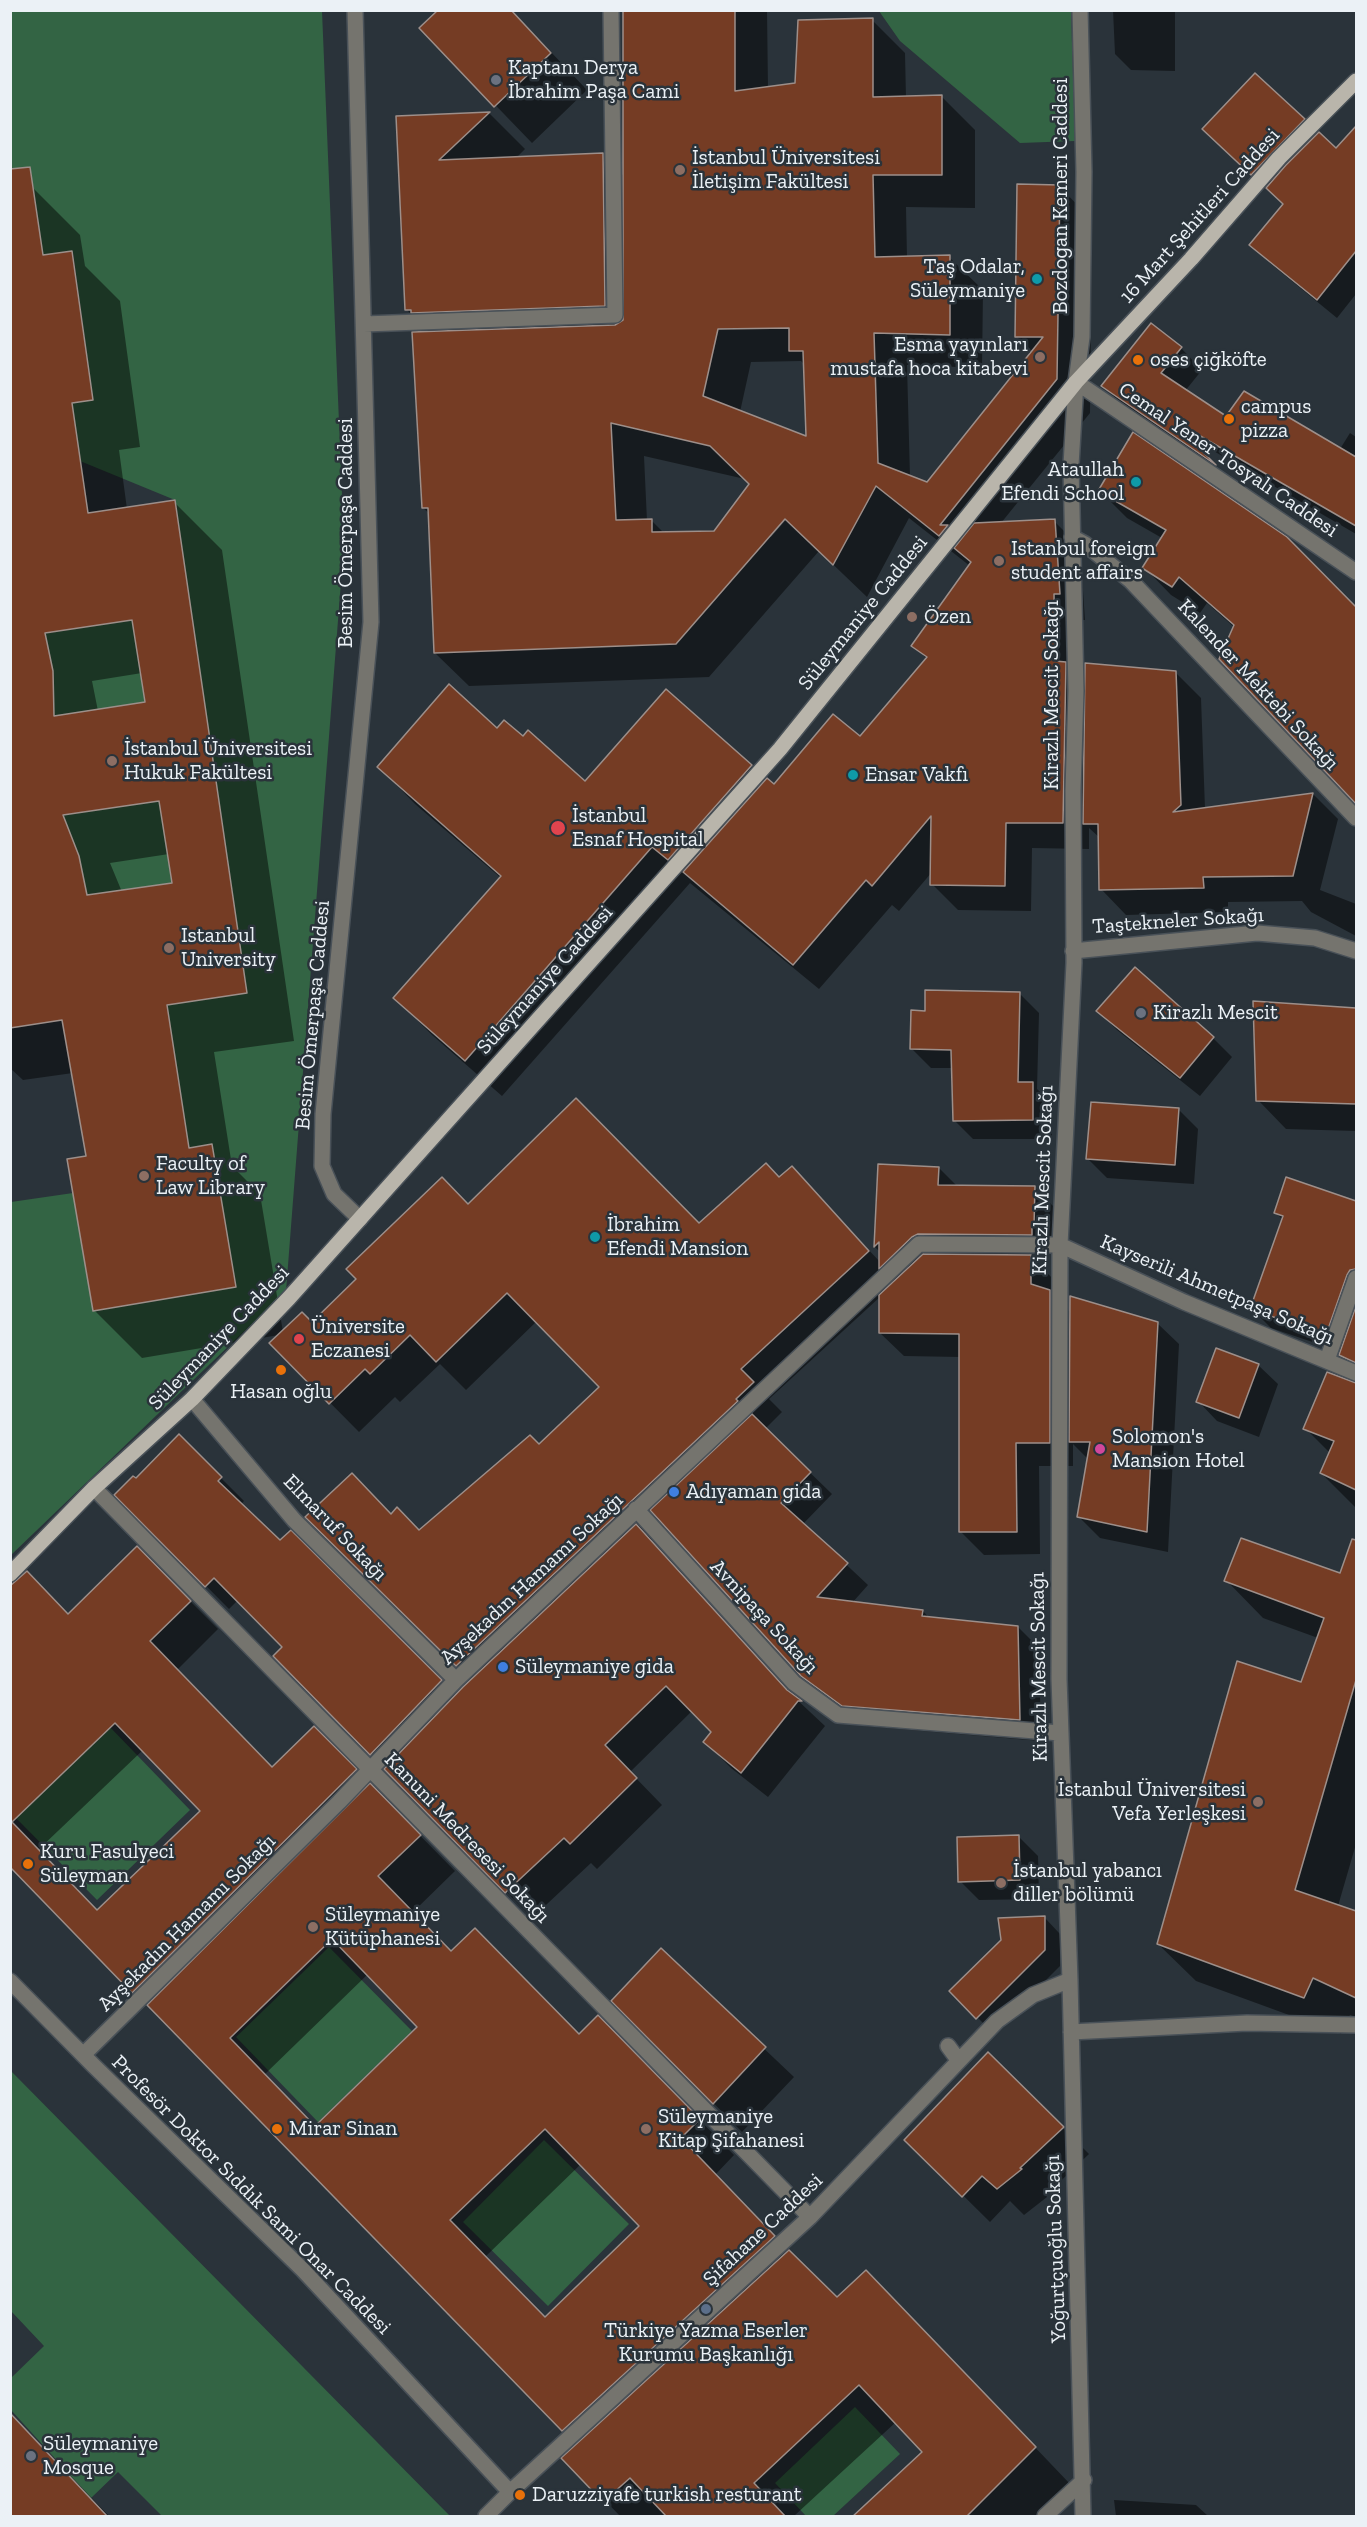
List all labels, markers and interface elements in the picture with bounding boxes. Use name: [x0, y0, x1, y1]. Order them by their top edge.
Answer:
place label: Kaptanı Derya İbrahim Paşa Cami: [508, 55, 679, 105]
marker: Kaptanı Derya İbrahim Paşa Cami: [489, 73, 503, 87]
street label: Bozdogan Kemeri Caddesi: [1048, 78, 1074, 314]
street label: 16 Mart Şehitleri Caddesi: [1115, 123, 1285, 309]
place label: İstanbul Üniversitesi İletişim Fakültesi: [692, 145, 880, 195]
marker: İstanbul Üniversitesi İletişim Fakültesi: [673, 163, 687, 177]
place label: Taş Odalar, Süleymaniye: [910, 254, 1025, 304]
marker: Taş Odalar, Süleymaniye: [1030, 272, 1044, 286]
place label: Esma yayınları mustafa hoca kitabevi: [830, 332, 1028, 382]
place label: oses çiğköfte: [1150, 347, 1267, 373]
marker: Esma yayınları mustafa hoca kitabevi: [1033, 350, 1047, 364]
marker: oses çiğköfte: [1131, 353, 1145, 367]
street label: Cemal Yener Tosyalı Caddesi: [1114, 377, 1342, 543]
place label: campus pizza: [1241, 394, 1311, 444]
marker: campus pizza: [1222, 412, 1236, 426]
street label: Besim Ömerpaşa Caddesi: [333, 418, 359, 648]
place label: Ataullah Efendi School: [1001, 457, 1124, 507]
marker: Ataullah Efendi School: [1129, 475, 1143, 489]
street label: Süleymaniye Caddesi: [793, 531, 933, 695]
place label: Istanbul foreign student affairs: [1011, 536, 1156, 586]
marker: Istanbul foreign student affairs: [992, 554, 1006, 568]
street label: Kalender Mektebi Sokağı: [1172, 594, 1344, 776]
street label: Kirazlı Mescit Sokağı: [1039, 600, 1065, 790]
place label: Özen: [924, 604, 971, 630]
marker: Özen: [905, 610, 919, 624]
place label: İstanbul Üniversitesi Hukuk Fakültesi: [124, 736, 312, 786]
marker: İstanbul Üniversitesi Hukuk Fakültesi: [105, 754, 119, 768]
place label: Ensar Vakfı: [865, 762, 968, 788]
marker: Ensar Vakfı: [846, 768, 860, 782]
place label: İstanbul Esnaf Hospital: [572, 803, 703, 853]
marker: İstanbul Esnaf Hospital: [549, 819, 567, 837]
street label: Besim Ömerpaşa Caddesi: [290, 899, 336, 1131]
street label: Süleymaniye Caddesi: [472, 900, 618, 1060]
street label: Taştekneler Sokağı: [1091, 902, 1265, 940]
place label: Istanbul University: [181, 923, 276, 973]
marker: Istanbul University: [162, 941, 176, 955]
place label: Kirazlı Mescit: [1153, 1000, 1278, 1026]
marker: Kirazlı Mescit: [1134, 1006, 1148, 1020]
street label: Kirazlı Mescit Sokağı: [1027, 1085, 1059, 1275]
place label: Faculty of Law Library: [156, 1151, 265, 1201]
marker: Faculty of Law Library: [137, 1169, 151, 1183]
place label: İbrahim Efendi Mansion: [607, 1212, 748, 1262]
street label: Kayserili Ahmetpaşa Sokağı: [1097, 1229, 1337, 1351]
marker: İbrahim Efendi Mansion: [588, 1230, 602, 1244]
street label: Süleymaniye Caddesi: [143, 1260, 295, 1416]
place label: Üniversite Eczanesi: [311, 1314, 405, 1364]
marker: Üniversite Eczanesi: [292, 1332, 306, 1346]
marker: Hasan oğlu: [274, 1363, 288, 1377]
place label: Hasan oğlu: [230, 1379, 332, 1405]
place label: Solomon's Mansion Hotel: [1112, 1424, 1245, 1474]
marker: Solomon's Mansion Hotel: [1093, 1442, 1107, 1456]
street label: Elmaruf Sokağı: [278, 1469, 392, 1587]
place label: Adıyaman gida: [686, 1479, 821, 1505]
marker: Adıyaman gida: [667, 1485, 681, 1499]
street label: Ayşekadın Hamamı Sokağı: [435, 1488, 629, 1670]
street label: Avnipaşa Sokağı: [705, 1554, 823, 1680]
street label: Kirazlı Mescit Sokağı: [1025, 1572, 1053, 1762]
place label: Süleymaniye gida: [515, 1654, 674, 1680]
marker: Süleymaniye gida: [496, 1660, 510, 1674]
street label: Kanuni Medresesi Sokağı: [379, 1747, 555, 1929]
place label: İstanbul Üniversitesi Vefa Yerleşkesi: [1058, 1777, 1246, 1827]
marker: İstanbul Üniversitesi Vefa Yerleşkesi: [1251, 1795, 1265, 1809]
street label: Ayşekadın Hamamı Sokağı: [93, 1829, 281, 2017]
place label: Kuru Fasulyeci Süleyman: [40, 1839, 174, 1889]
marker: Kuru Fasulyeci Süleyman: [21, 1857, 35, 1871]
place label: İstanbul yabancı diller bölümü: [1013, 1858, 1162, 1908]
marker: İstanbul yabancı diller bölümü: [994, 1876, 1008, 1890]
place label: Süleymaniye Kütüphanesi: [325, 1902, 440, 1952]
marker: Süleymaniye Kütüphanesi: [306, 1920, 320, 1934]
street label: Profesör Doktor Sıddık Sami Onar Caddesi: [106, 2050, 396, 2340]
place label: Süleymaniye Kitap Şifahanesi: [658, 2104, 804, 2154]
place label: Mirar Sinan: [289, 2116, 397, 2142]
marker: Mirar Sinan: [270, 2122, 284, 2136]
marker: Süleymaniye Kitap Şifahanesi: [639, 2122, 653, 2136]
street label: Yoğurtçuoğlu Sokağı: [1040, 2154, 1072, 2344]
street label: Şifahane Caddesi: [698, 2168, 828, 2292]
marker: Türkiye Yazma Eserler Kurumu Başkanlığı: [699, 2302, 713, 2316]
place label: Türkiye Yazma Eserler Kurumu Başkanlığı: [604, 2318, 808, 2368]
place label: Süleymaniye Mosque: [43, 2431, 158, 2481]
marker: Süleymaniye Mosque: [24, 2449, 38, 2463]
place label: Daruzziyafe turkish resturant: [532, 2482, 802, 2508]
marker: Daruzziyafe turkish resturant: [513, 2488, 527, 2502]

